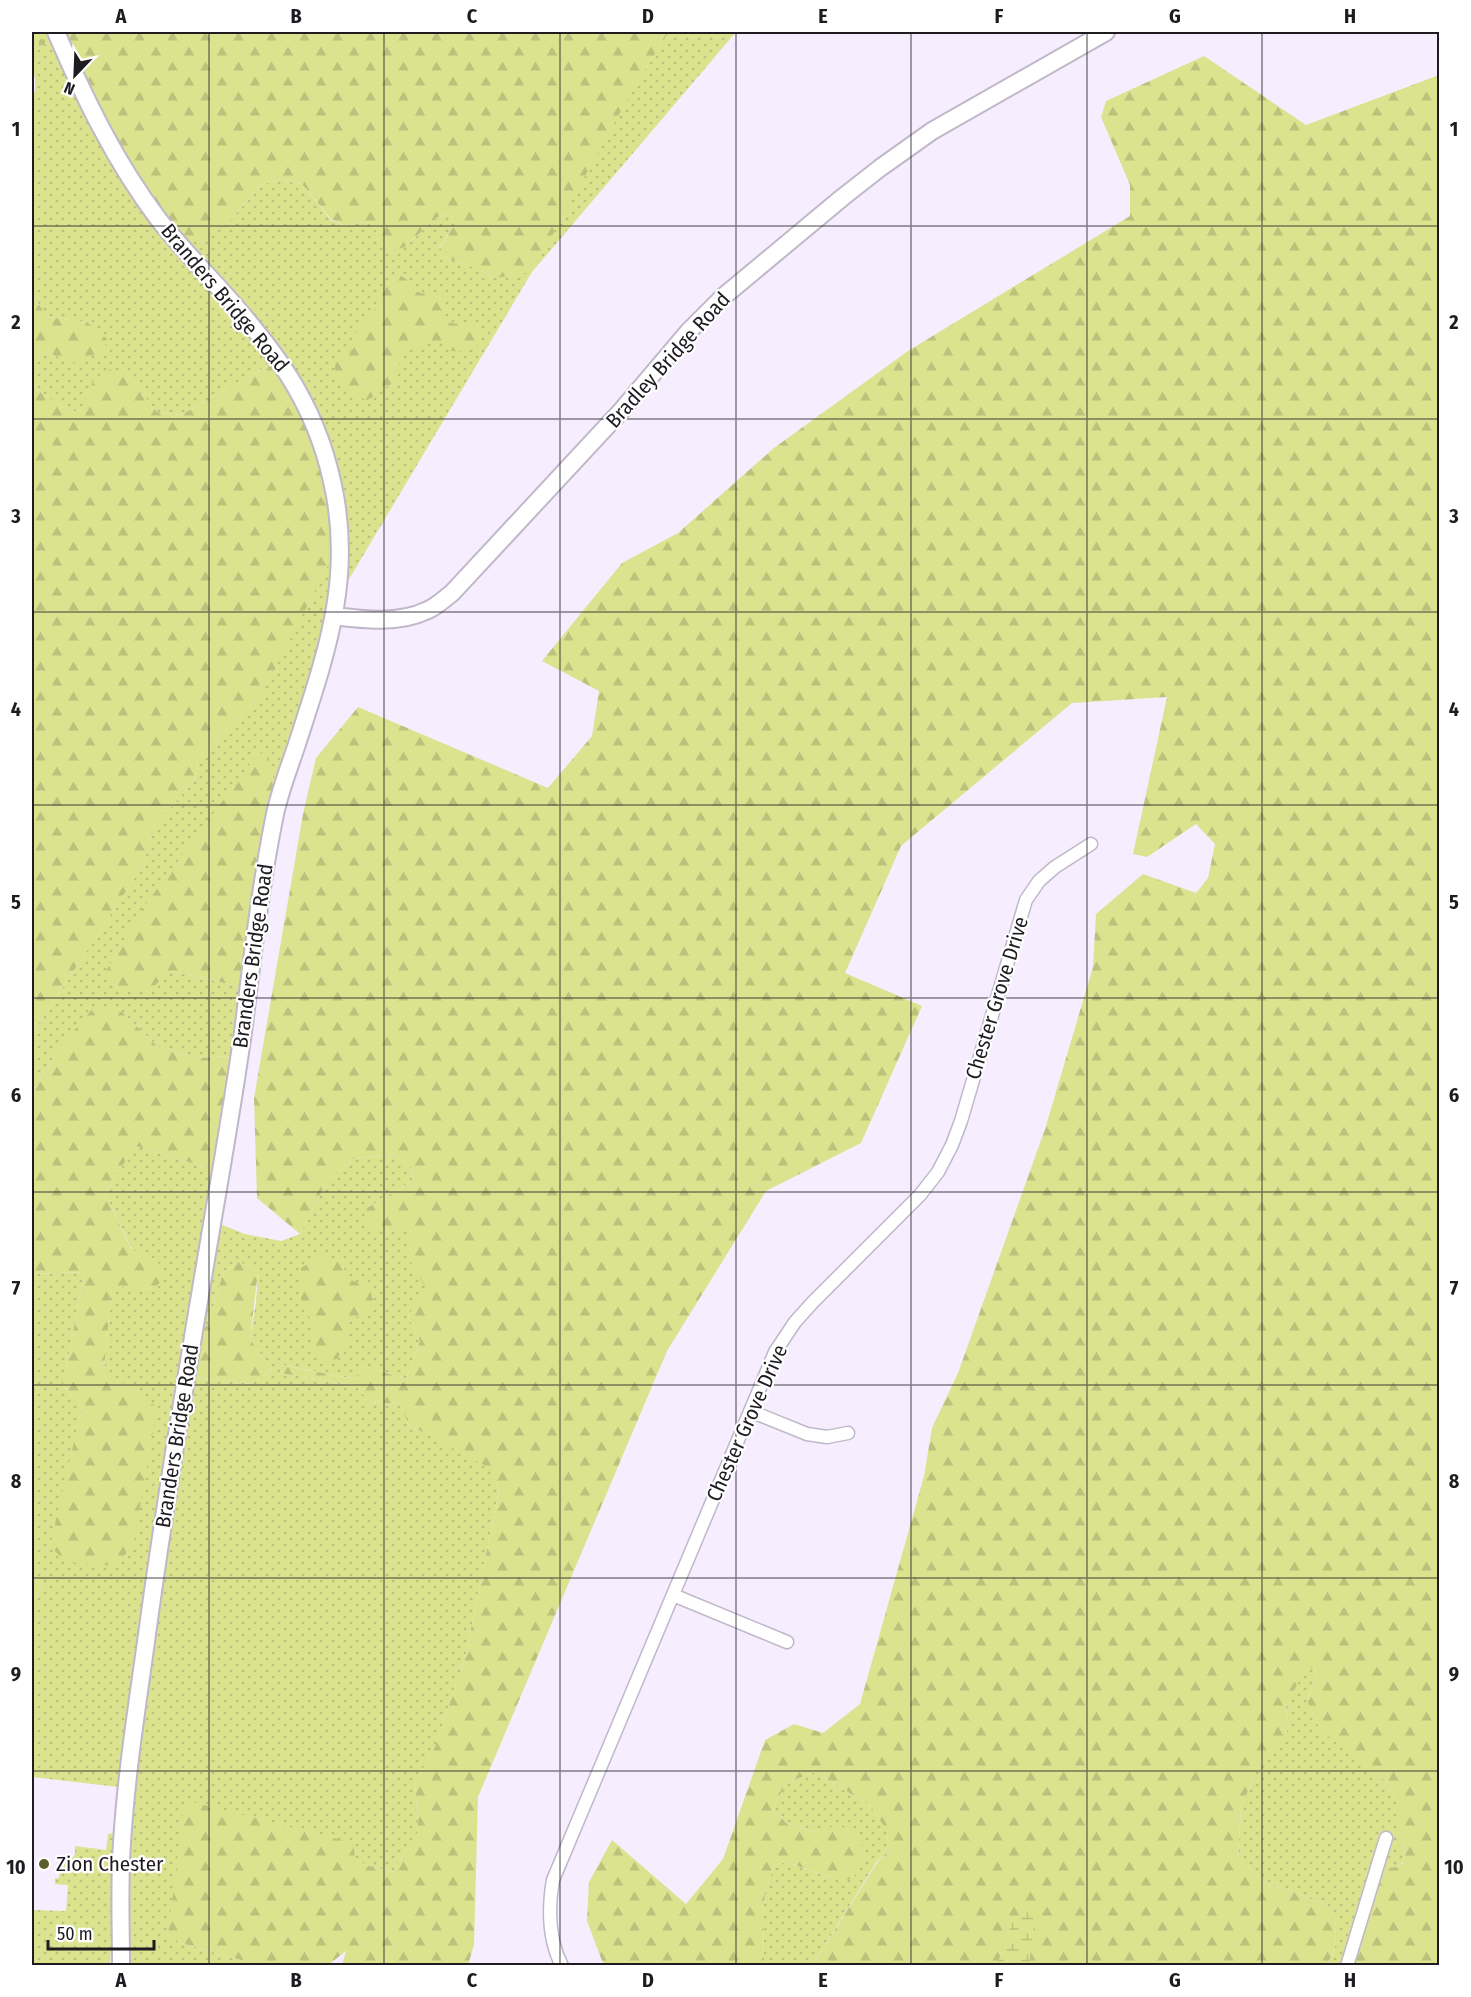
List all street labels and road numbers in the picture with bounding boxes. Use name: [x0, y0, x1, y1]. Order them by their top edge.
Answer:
street label: Branders Bridge Road: [155, 218, 295, 378]
street label: Bradley Bridge Road: [600, 287, 736, 433]
street label: Branders Bridge Road: [227, 862, 279, 1050]
street label: Chester Grove Drive: [960, 913, 1034, 1083]
street label: Chester Grove Drive: [701, 1341, 793, 1505]
street label: Branders Bridge Road: [150, 1342, 204, 1530]

